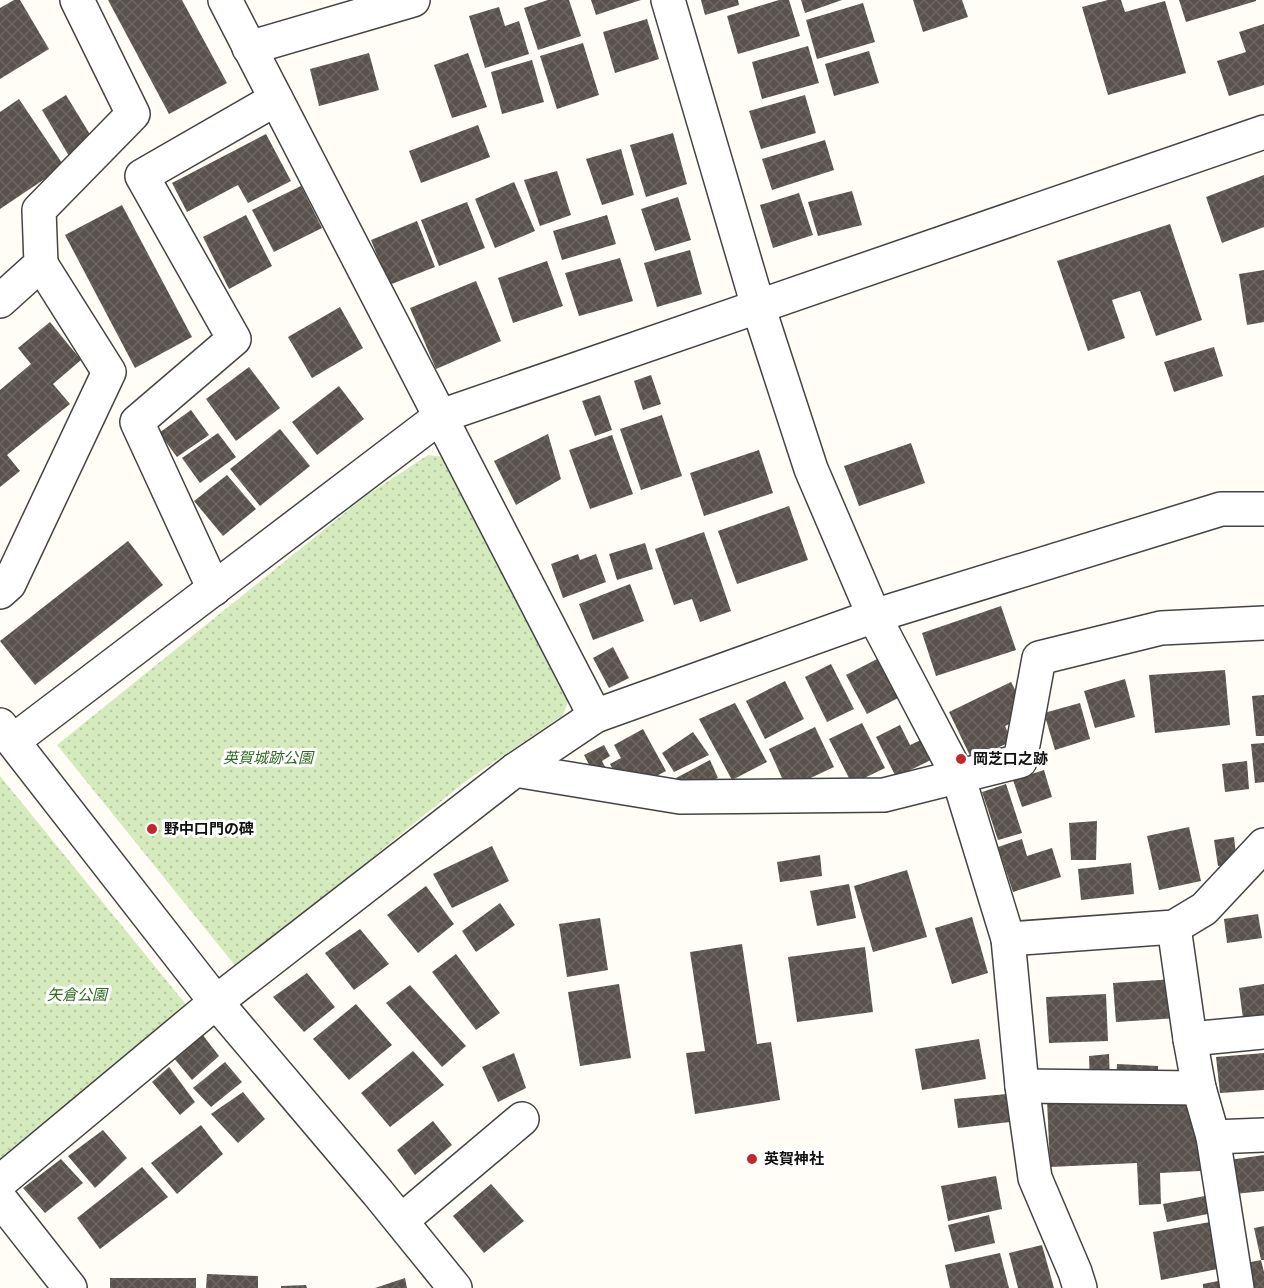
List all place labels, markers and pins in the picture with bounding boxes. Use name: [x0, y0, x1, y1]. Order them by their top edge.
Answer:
place label: 岡芝口之跡: [973, 748, 1048, 769]
marker: 岡芝口之跡: [954, 752, 968, 766]
place label: 野中口門の碑: [164, 818, 254, 839]
marker: 野中口門の碑: [145, 822, 159, 836]
place label: 英賀神社: [764, 1148, 824, 1169]
marker: 英賀神社: [745, 1152, 759, 1166]

